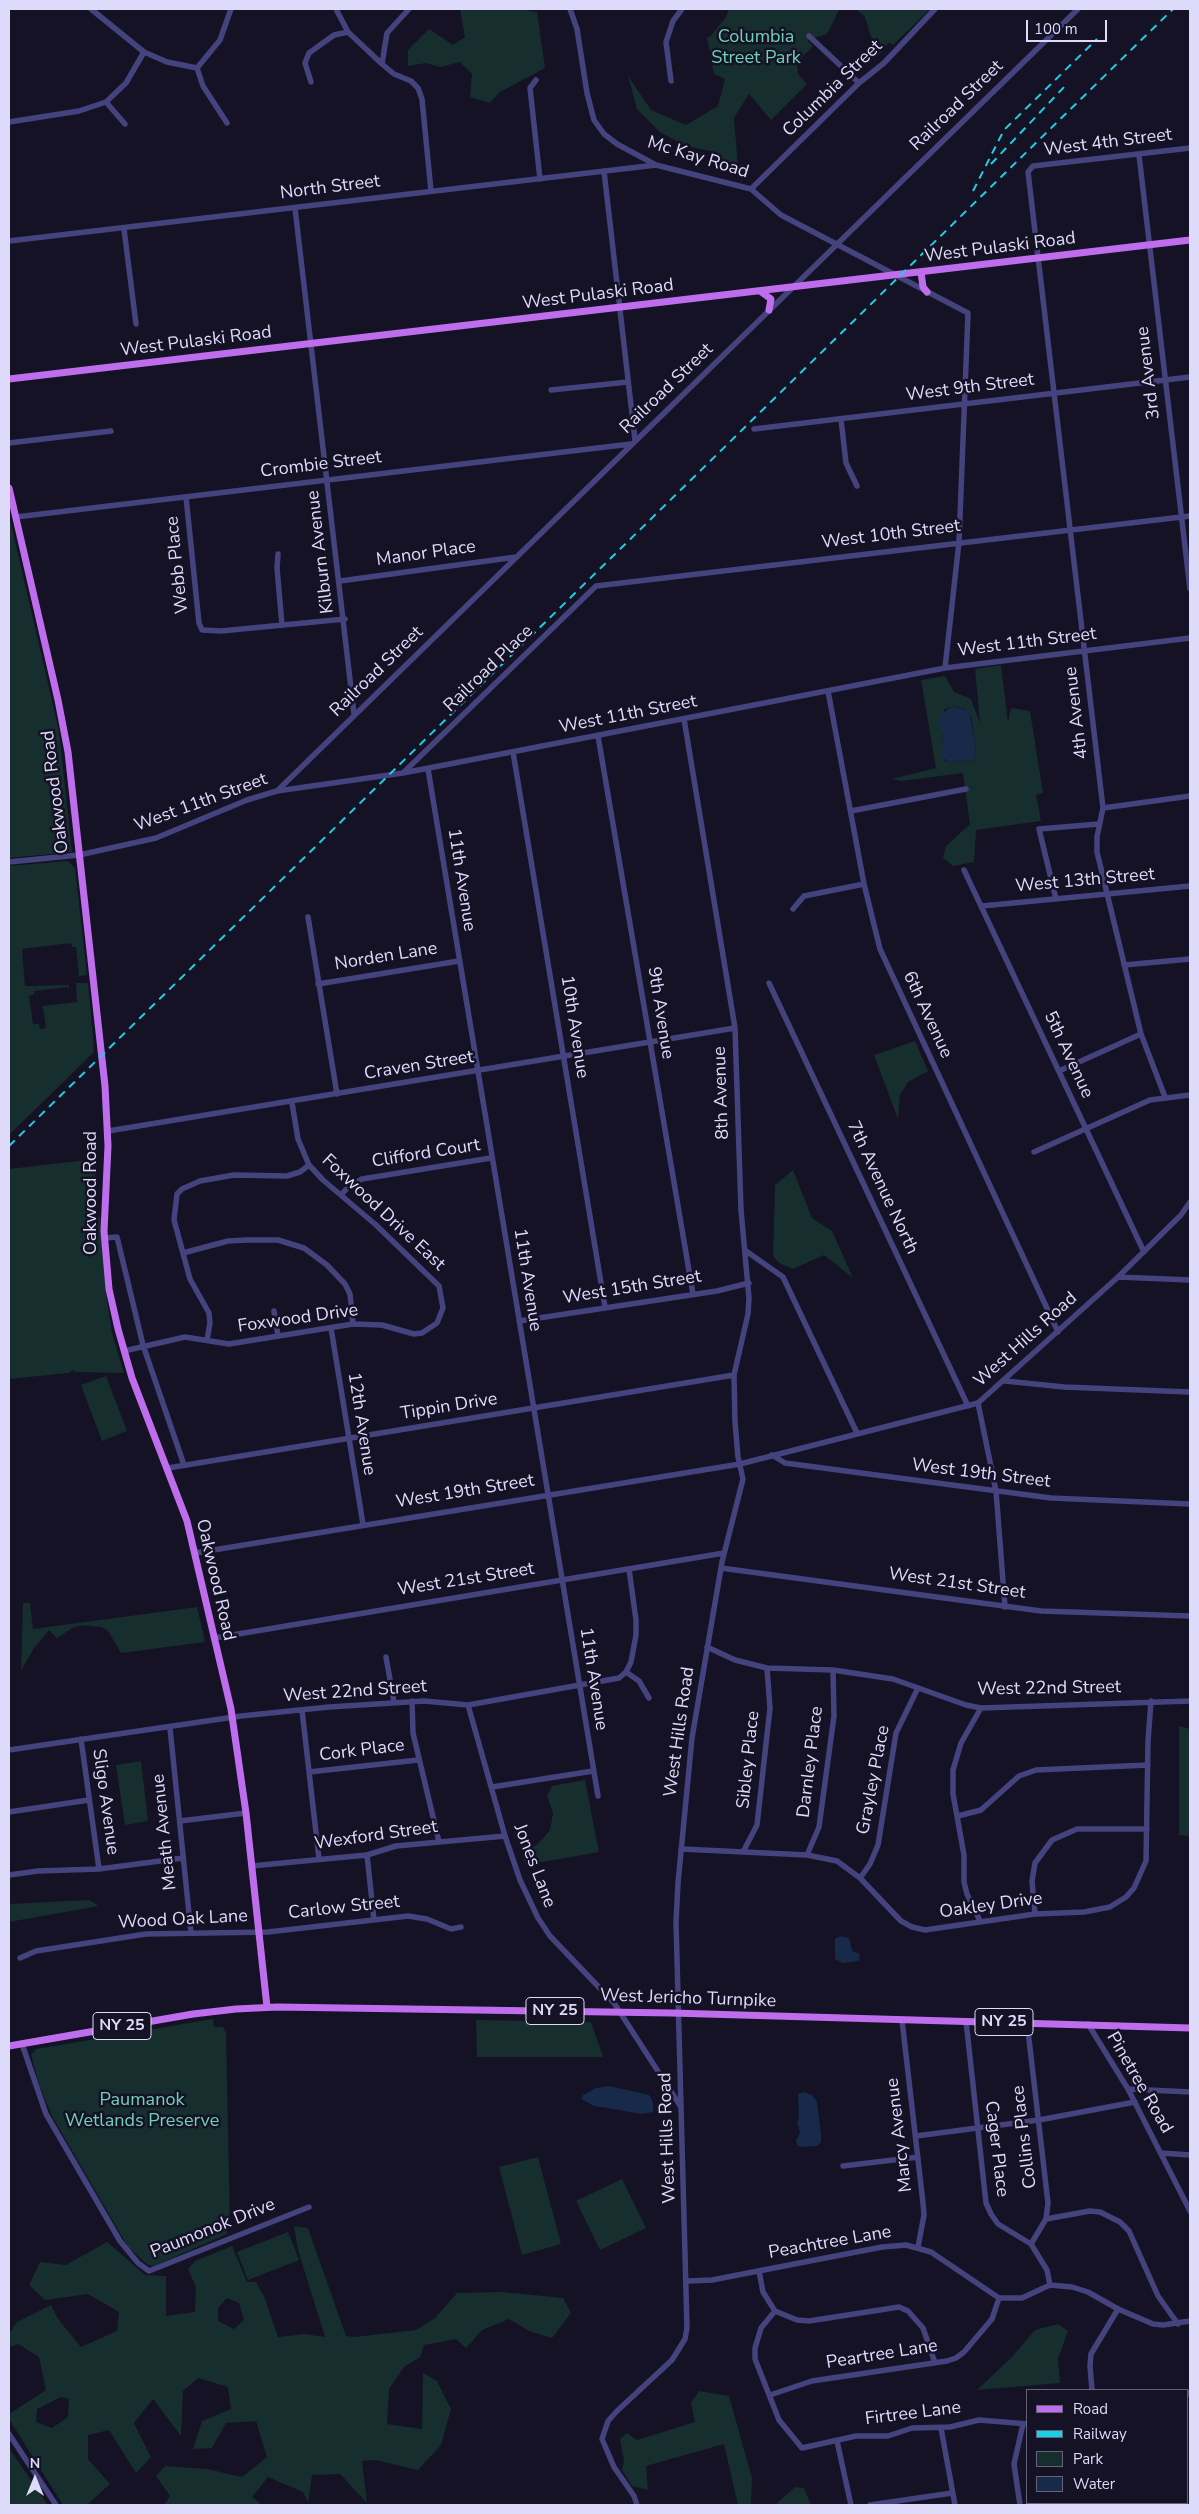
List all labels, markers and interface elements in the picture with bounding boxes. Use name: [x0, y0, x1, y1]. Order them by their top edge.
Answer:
scale bar: [1029, 10, 1110, 42]
text: 100 m: [1034, 19, 1078, 39]
park label: Columbia Street Park: [711, 27, 801, 70]
street label: Columbia Street: [779, 36, 887, 142]
street label: Railroad Street: [906, 56, 1008, 156]
street label: West 4th Street: [1043, 124, 1173, 162]
street label: Mc Kay Road: [645, 132, 751, 184]
street label: North Street: [279, 171, 381, 205]
street label: West Pulaski Road: [923, 228, 1077, 268]
street label: West Pulaski Road: [521, 275, 675, 315]
street label: West Pulaski Road: [119, 322, 273, 362]
street label: 3rd Avenue: [1133, 325, 1165, 421]
street label: Railroad Street: [616, 339, 718, 439]
street label: West 9th Street: [905, 369, 1035, 407]
street label: Crombie Street: [259, 447, 383, 483]
street label: Kilburn Avenue: [303, 489, 339, 615]
street label: Webb Place: [162, 515, 194, 615]
street label: West 10th Street: [820, 516, 962, 554]
street label: Manor Place: [375, 536, 477, 572]
street label: Railroad Place: [440, 621, 538, 717]
street label: Railroad Street: [326, 622, 428, 722]
street label: West 11th Street: [956, 624, 1098, 662]
street label: 4th Avenue: [1061, 665, 1093, 761]
street label: West 11th Street: [557, 691, 699, 739]
street label: Oakwood Road: [38, 729, 74, 855]
street label: West 11th Street: [132, 769, 270, 837]
street label: 11th Avenue: [442, 827, 480, 933]
street label: West 13th Street: [1014, 864, 1156, 898]
street label: Norden Lane: [333, 938, 439, 976]
street label: 9th Avenue: [642, 965, 678, 1061]
street label: 6th Avenue: [898, 968, 956, 1062]
street label: 10th Avenue: [555, 974, 593, 1080]
street label: 5th Avenue: [1039, 1008, 1097, 1102]
street label: 8th Avenue: [710, 1046, 734, 1140]
street label: Craven Street: [363, 1047, 475, 1085]
street label: 7th Avenue North: [842, 1118, 922, 1258]
street label: Oakwood Road: [81, 1131, 103, 1255]
street label: Clifford Court: [370, 1135, 482, 1173]
street label: Foxwood Drive East: [317, 1150, 449, 1276]
street label: 11th Avenue: [508, 1227, 546, 1333]
street label: West 15th Street: [561, 1266, 703, 1310]
street label: West Hills Road: [970, 1288, 1082, 1392]
street label: Foxwood Drive: [236, 1300, 360, 1338]
street label: 12th Avenue: [342, 1371, 380, 1477]
street label: Tippin Drive: [399, 1389, 499, 1425]
street label: West 19th Street: [910, 1455, 1052, 1493]
street label: West 19th Street: [394, 1470, 536, 1514]
street label: Oakwood Road: [191, 1517, 239, 1643]
street label: West 21st Street: [396, 1559, 536, 1601]
street label: West 21st Street: [887, 1564, 1027, 1604]
street label: 11th Avenue: [574, 1626, 612, 1732]
street label: West Hills Road: [660, 1665, 700, 1799]
street label: West 22nd Street: [282, 1676, 428, 1708]
street label: West 22nd Street: [977, 1677, 1121, 1701]
street label: Darnley Place: [793, 1705, 829, 1819]
street label: Sibley Place: [733, 1710, 765, 1810]
street label: Grayley Place: [853, 1724, 895, 1836]
street label: Cork Place: [318, 1735, 406, 1767]
street label: Sligo Avenue: [87, 1748, 123, 1856]
street label: Meath Avenue: [148, 1773, 182, 1891]
street label: Wexford Street: [313, 1817, 439, 1855]
street label: Jones Lane: [508, 1821, 560, 1911]
street label: Oakley Drive: [938, 1888, 1044, 1924]
street label: Carlow Street: [287, 1891, 401, 1925]
street label: Wood Oak Lane: [118, 1906, 248, 1934]
street label: West Jericho Turnpike: [599, 1985, 777, 2013]
road number: NY 25: [526, 1998, 584, 2024]
road number: NY 25: [975, 2008, 1033, 2035]
road number: NY 25: [93, 2012, 151, 2040]
street label: Pinetree Road: [1101, 2028, 1177, 2138]
street label: West Hills Road: [655, 2072, 681, 2204]
street label: Marcy Avenue: [882, 2077, 918, 2193]
street label: Collins Place: [1008, 2084, 1042, 2190]
park label: Paumanok Wetlands Preserve: [65, 2090, 219, 2132]
street label: Cager Place: [979, 2100, 1013, 2198]
street label: Paumonok Drive: [147, 2194, 279, 2264]
street label: Peachtree Lane: [767, 2222, 893, 2264]
street label: Peartree Lane: [825, 2336, 939, 2374]
legend: [1026, 2389, 1189, 2504]
street label: Firtree Lane: [864, 2397, 962, 2431]
text: Road: [1073, 2399, 1108, 2419]
text: Railway: [1073, 2424, 1127, 2444]
text: Park: [1073, 2449, 1103, 2469]
north arrow: [10, 2454, 60, 2504]
text: N: [30, 2454, 40, 2473]
text: Water: [1073, 2474, 1115, 2494]

